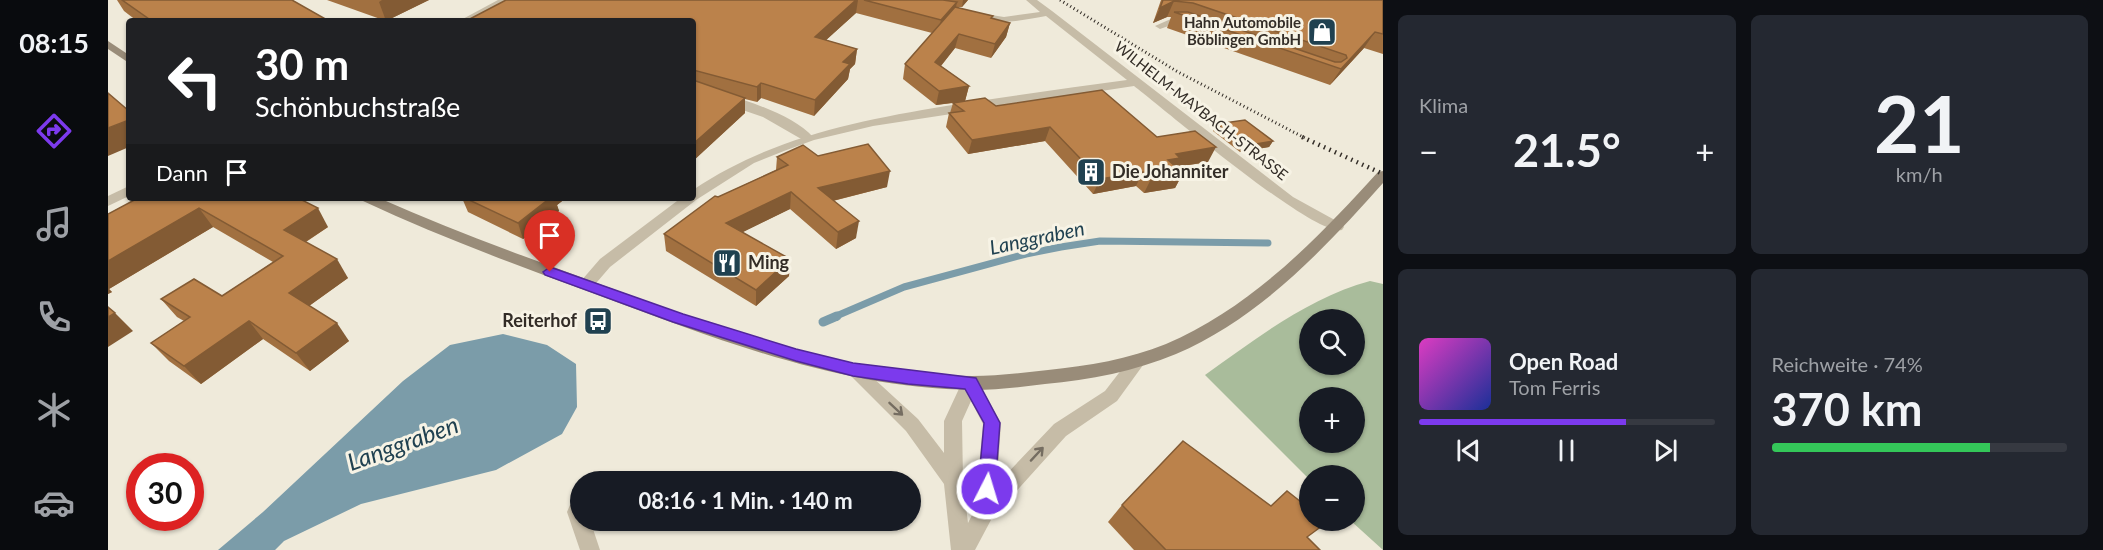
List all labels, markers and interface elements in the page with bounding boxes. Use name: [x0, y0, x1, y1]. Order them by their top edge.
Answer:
place label: Hahn Automobile Böblingen GmbH: [1184, 13, 1301, 48]
shop icon: Hahn Automobile Böblingen GmbH: [1306, 16, 1338, 48]
text: 08:15: [19, 26, 89, 59]
street label: WILHELM-MAYBACH-STRASSE: [1111, 37, 1292, 184]
text: 30 m: [255, 39, 349, 89]
icon: left: [156, 42, 234, 120]
text: 21: [1874, 76, 1964, 170]
text: Schönbuchstraße: [255, 90, 460, 123]
text: Klima: [1419, 93, 1468, 117]
icon: directions: [33, 110, 75, 152]
text: 21.5°: [1513, 123, 1621, 177]
text: −: [1419, 131, 1438, 171]
text: +: [1695, 131, 1715, 171]
icon: arrive: [220, 156, 253, 189]
building icon: Die Johanniter: [1075, 156, 1107, 188]
text: Dann: [156, 159, 208, 186]
place label: Die Johanniter: [1112, 160, 1229, 182]
text: km/h: [1896, 162, 1943, 186]
icon: music: [33, 203, 75, 245]
pin: [524, 210, 575, 272]
water label: Langgraben: [987, 215, 1087, 259]
icon: arrive: [533, 219, 566, 252]
restaurant icon: Ming: [711, 247, 743, 279]
place label: Ming: [748, 251, 790, 273]
icon: phone: [33, 296, 75, 338]
bus stop icon: Reiterhof: [582, 305, 614, 337]
place label: Reiterhof: [502, 309, 578, 331]
map controls: [1299, 309, 1365, 531]
button: search: [1299, 309, 1365, 375]
text: Open Road: [1509, 348, 1618, 375]
text: Reichweite · 74%: [1772, 352, 1923, 376]
text: Tom Ferris: [1509, 375, 1600, 399]
text: 370 km: [1772, 382, 1922, 436]
button: +: [1299, 387, 1365, 453]
icon: climate: [33, 389, 75, 431]
one-way arrow: [888, 402, 903, 416]
water label: Langgraben: [343, 409, 462, 476]
icon: previous: [1452, 434, 1485, 467]
icon: pause: [1550, 434, 1583, 467]
icon: next: [1649, 434, 1682, 467]
one-way arrow: [1030, 447, 1044, 462]
speed limit sign: 30: [126, 453, 204, 531]
position arrow: [955, 457, 1019, 521]
button: −: [1299, 465, 1365, 531]
icon: car: [33, 482, 75, 524]
text: 08:16 · 1 Min. · 140 m: [638, 487, 853, 514]

